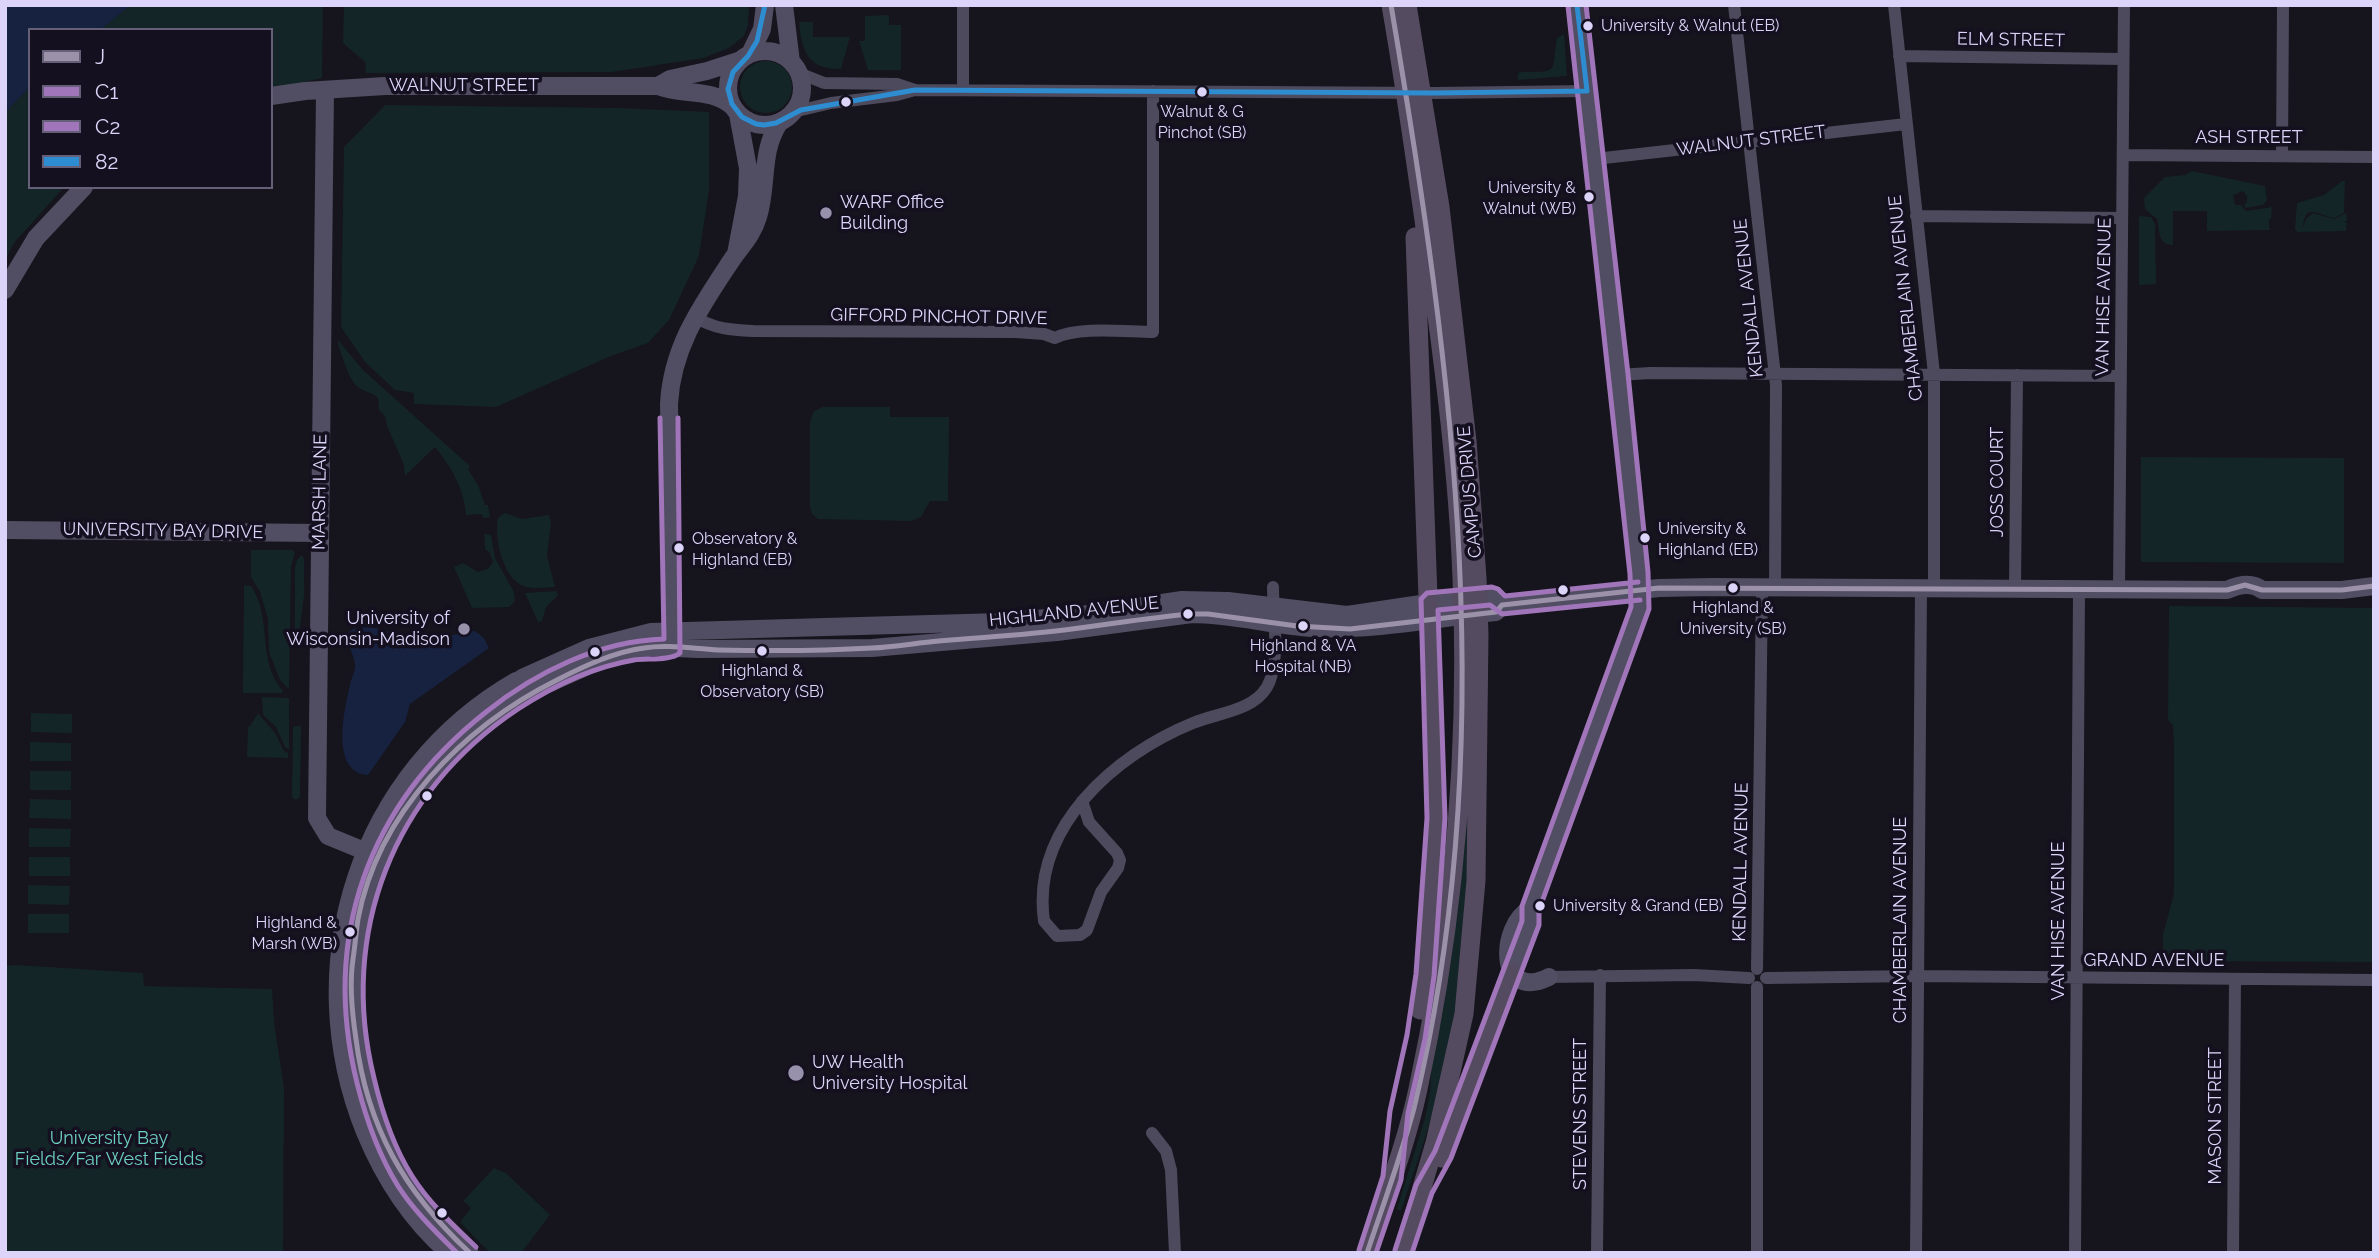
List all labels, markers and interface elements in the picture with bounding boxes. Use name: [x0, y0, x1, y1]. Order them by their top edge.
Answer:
place label: University & Walnut (EB): [1601, 16, 1779, 36]
marker: University & Walnut (EB): [1581, 19, 1595, 33]
legend: [28, 28, 273, 189]
street label: ELM STREET: [1957, 28, 2065, 52]
text: J: [95, 44, 105, 69]
street label: WALNUT STREET: [389, 75, 539, 97]
text: C1: [95, 79, 118, 104]
marker: Walnut & G Pinchot (SB): [1195, 85, 1209, 99]
unlabelled marker: [839, 95, 853, 109]
place label: Walnut & G Pinchot (SB): [1158, 102, 1246, 140]
text: C2: [95, 114, 120, 139]
street label: WALNUT STREET: [1675, 121, 1827, 161]
street label: ASH STREET: [2195, 127, 2303, 149]
text: 82: [95, 149, 118, 174]
place label: University & Walnut (WB): [1483, 178, 1576, 216]
marker: University & Walnut (WB): [1582, 190, 1596, 204]
place label: WARF Office Building: [840, 192, 944, 234]
street label: CHAMBERLAIN AVENUE: [1884, 194, 1928, 402]
marker: WARF Office Building: [818, 205, 834, 221]
street label: VAN HISE AVENUE: [2092, 217, 2116, 377]
street label: KENDALL AVENUE: [1730, 218, 1768, 378]
street label: GIFFORD PINCHOT DRIVE: [830, 304, 1048, 330]
street label: CAMPUS DRIVE: [1453, 425, 1487, 559]
street label: JOSS COURT: [1987, 427, 2009, 537]
street label: MARSH LANE: [308, 434, 332, 550]
street label: UNIVERSITY BAY DRIVE: [63, 518, 263, 544]
place label: University & Highland (EB): [1658, 519, 1758, 557]
place label: Observatory & Highland (EB): [692, 529, 797, 567]
marker: University & Highland (EB): [1638, 531, 1652, 545]
marker: Observatory & Highland (EB): [672, 541, 686, 555]
marker: Highland & University (SB): [1726, 581, 1740, 595]
unlabelled marker: [1556, 583, 1570, 597]
street label: HIGHLAND AVENUE: [988, 592, 1160, 632]
place label: Highland & University (SB): [1680, 598, 1786, 636]
unlabelled marker: [1181, 607, 1195, 621]
place label: University of Wisconsin-Madison: [286, 608, 450, 650]
marker: Highland & VA Hospital (NB): [1296, 619, 1310, 633]
marker: University of Wisconsin-Madison: [456, 621, 472, 637]
place label: Highland & VA Hospital (NB): [1250, 636, 1356, 674]
marker: Highland & Observatory (SB): [755, 644, 769, 658]
unlabelled marker: [588, 645, 602, 659]
place label: Highland & Observatory (SB): [700, 661, 824, 699]
street label: KENDALL AVENUE: [1729, 782, 1753, 942]
unlabelled marker: [420, 789, 434, 803]
street label: CHAMBERLAIN AVENUE: [1890, 817, 1912, 1023]
street label: VAN HISE AVENUE: [2048, 842, 2070, 1000]
place label: University & Grand (EB): [1553, 896, 1723, 916]
marker: University & Grand (EB): [1533, 899, 1547, 913]
place label: Highland & Marsh (WB): [252, 913, 337, 951]
marker: Highland & Marsh (WB): [343, 925, 357, 939]
street label: GRAND AVENUE: [2084, 950, 2224, 972]
street label: STEVENS STREET: [1570, 1038, 1592, 1190]
street label: MASON STREET: [2205, 1047, 2227, 1185]
place label: UW Health University Hospital: [812, 1052, 967, 1094]
marker: UW Health University Hospital: [786, 1063, 806, 1083]
park label: University Bay Fields/Far West Fields: [15, 1128, 203, 1170]
unlabelled marker: [435, 1206, 449, 1220]

